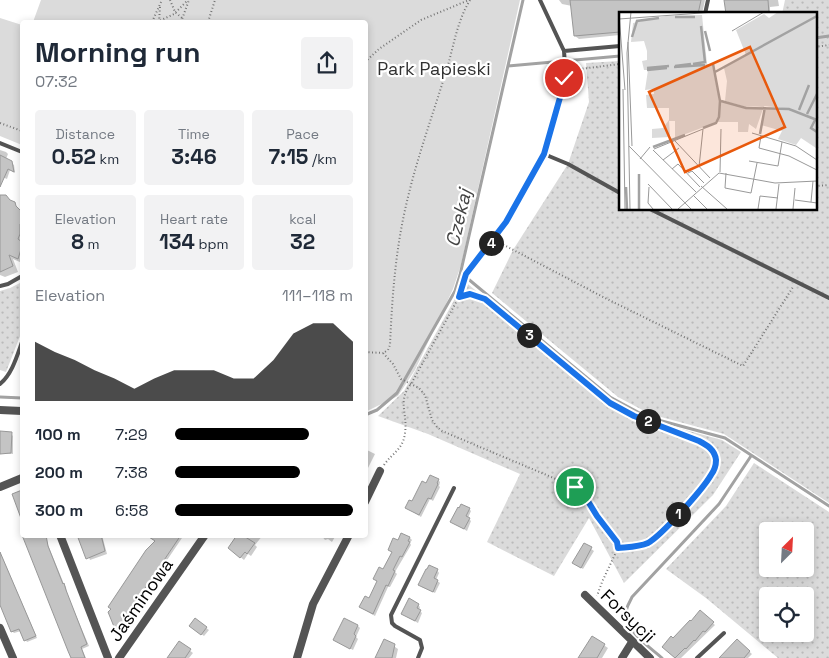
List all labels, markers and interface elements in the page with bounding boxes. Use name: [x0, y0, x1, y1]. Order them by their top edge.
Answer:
inset map: [619, 12, 816, 210]
text: Morning run: [35, 34, 200, 70]
button: share: [301, 37, 353, 89]
park label: Park Papieski: [377, 57, 491, 80]
pin: [543, 57, 585, 99]
icon: check: [550, 64, 578, 92]
text: 07:32: [35, 71, 77, 92]
text: Distance: [56, 125, 115, 143]
text: Time: [178, 125, 210, 143]
text: Pace: [286, 125, 319, 143]
text: 0.52: [51, 143, 96, 170]
text: 3:46: [171, 143, 217, 170]
text: 7:15: [268, 143, 308, 170]
text: km: [96, 150, 119, 168]
text: /km: [308, 150, 337, 168]
water label: Czekaj: [440, 185, 478, 249]
text: Elevation: [55, 210, 116, 228]
text: Heart rate: [160, 210, 228, 228]
text: kcal: [289, 210, 316, 228]
text: 8: [71, 228, 84, 255]
text: 134: [159, 228, 195, 255]
text: 32: [290, 228, 315, 255]
pin: 4: [478, 230, 504, 256]
text: 4: [487, 234, 496, 252]
text: m: [84, 235, 99, 253]
text: bpm: [195, 235, 229, 253]
text: Elevation: [35, 285, 105, 306]
text: 111–118 m: [282, 285, 353, 306]
pin: 3: [516, 322, 542, 348]
text: 3: [525, 326, 534, 344]
pin: 2: [636, 408, 660, 434]
text: 2: [644, 412, 653, 430]
text: 100 m: [35, 424, 81, 445]
text: 7:29: [115, 424, 147, 445]
text: 200 m: [35, 462, 83, 483]
text: 7:38: [115, 462, 148, 483]
pin: [554, 466, 596, 508]
icon: arrive: [561, 473, 589, 501]
text: 300 m: [35, 500, 83, 521]
text: 6:58: [115, 500, 148, 521]
pin: 1: [666, 502, 690, 526]
text: 1: [675, 505, 682, 523]
north arrow: [759, 522, 814, 578]
map controls: [759, 522, 814, 642]
street label: Jaśminowa: [103, 554, 178, 646]
street label: Forsycji: [596, 584, 661, 647]
button: locate: [759, 587, 814, 642]

